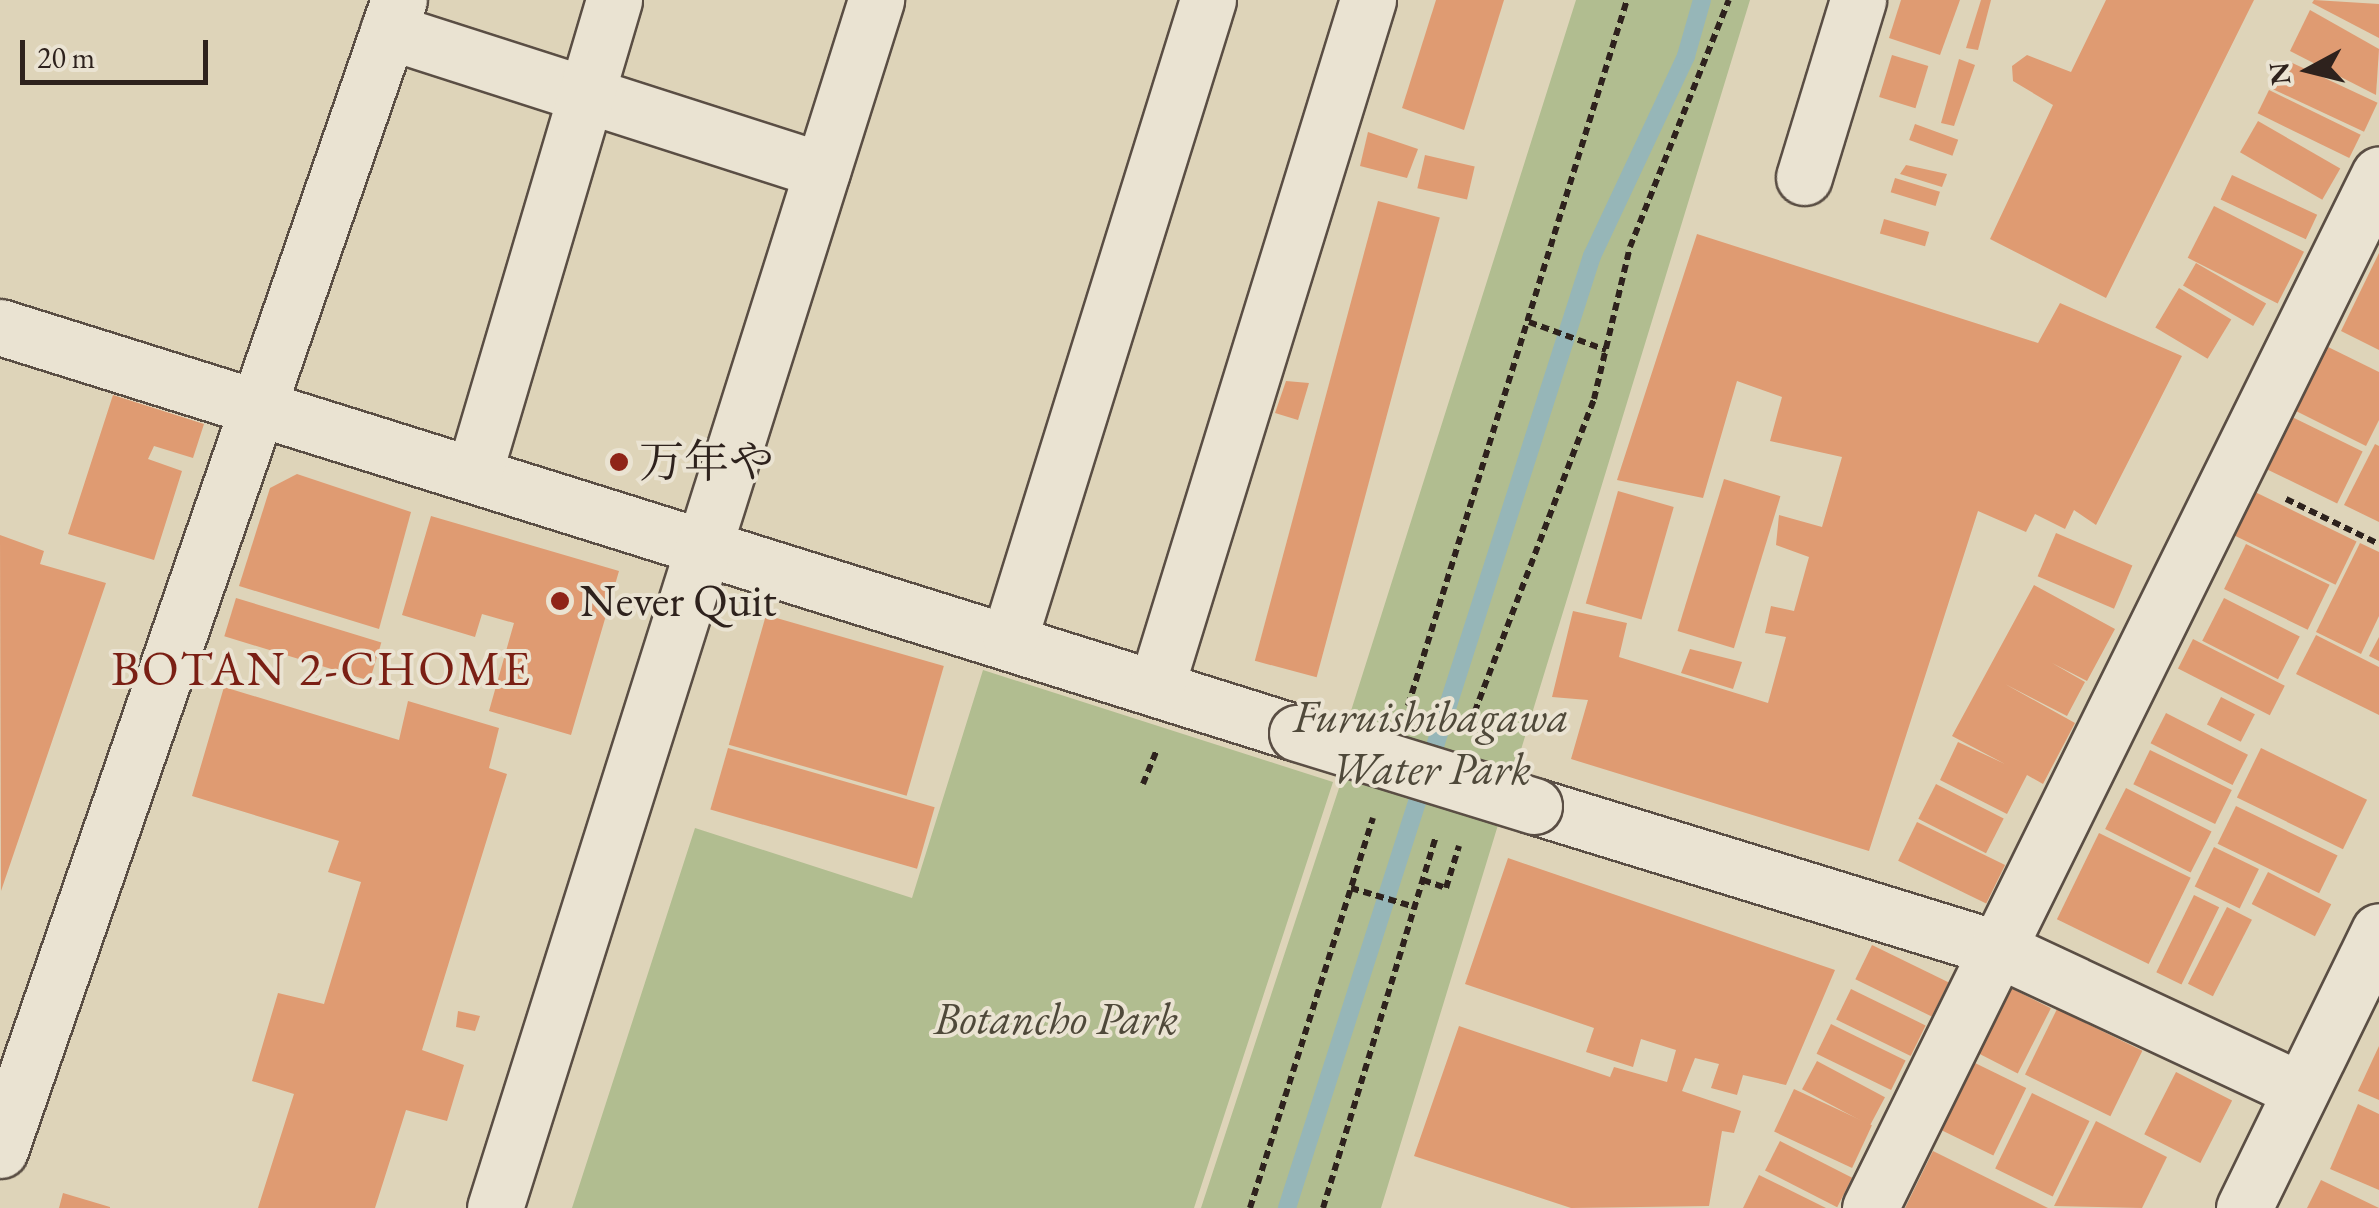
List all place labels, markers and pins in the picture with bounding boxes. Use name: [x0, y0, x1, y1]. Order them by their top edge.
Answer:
place label: 万年や: [639, 435, 774, 489]
marker: 万年や: [608, 451, 630, 473]
place label: Never Quit: [580, 574, 777, 628]
marker: Never Quit: [549, 590, 571, 612]

